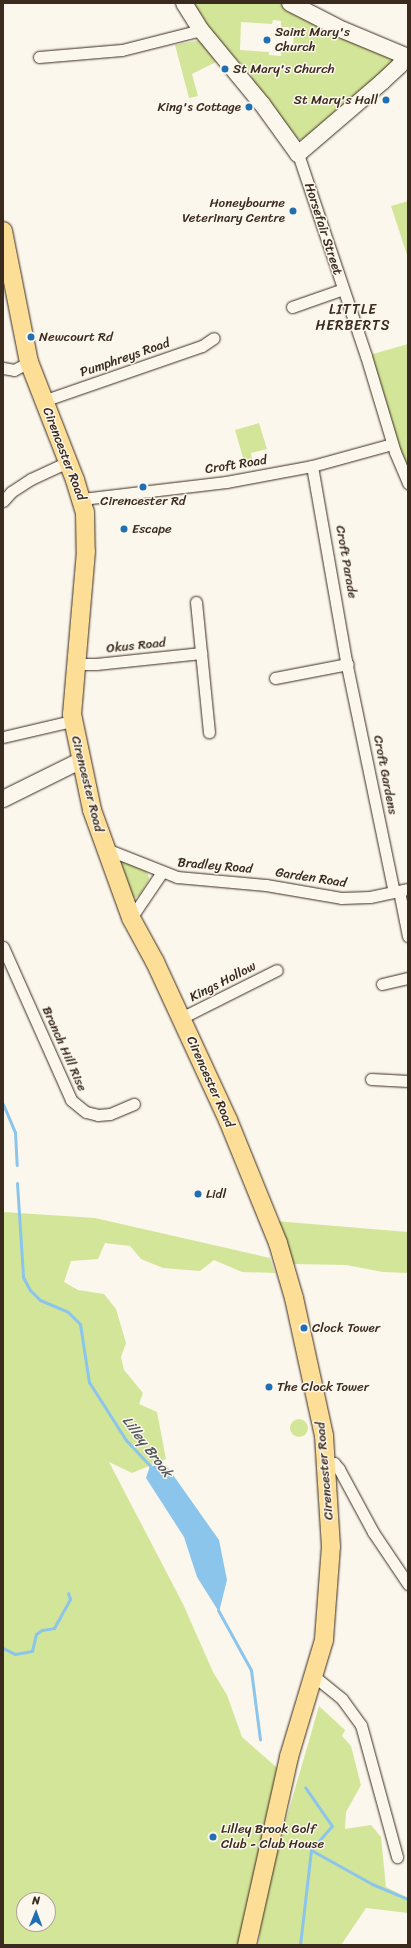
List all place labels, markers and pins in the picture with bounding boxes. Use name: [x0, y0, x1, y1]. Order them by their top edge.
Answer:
place label: Saint Mary's Church: [275, 25, 349, 56]
marker: Saint Mary's Church: [262, 35, 272, 45]
place label: St Mary's Church: [233, 61, 334, 77]
marker: St Mary's Church: [220, 64, 230, 74]
place label: St Mary's Hall: [295, 92, 378, 108]
marker: St Mary's Hall: [381, 95, 391, 105]
place label: King's Cottage: [158, 99, 241, 115]
marker: King's Cottage: [244, 102, 254, 112]
place label: Honeybourne Veterinary Centre: [182, 196, 285, 227]
marker: Honeybourne Veterinary Centre: [288, 206, 298, 216]
place label: Newcourt Rd: [39, 329, 113, 345]
marker: Newcourt Rd: [26, 332, 36, 342]
marker: Cirencester Rd: [138, 482, 148, 492]
place label: Cirencester Rd: [100, 493, 186, 509]
place label: Escape: [132, 521, 172, 537]
marker: Escape: [119, 524, 129, 534]
place label: Lidl: [206, 1186, 226, 1202]
marker: Lidl: [193, 1189, 203, 1199]
place label: Clock Tower: [312, 1320, 381, 1336]
marker: Clock Tower: [299, 1323, 309, 1333]
place label: The Clock Tower: [277, 1379, 370, 1395]
marker: The Clock Tower: [264, 1382, 274, 1392]
place label: Lilley Brook Golf Club - Club House: [221, 1822, 324, 1853]
marker: Lilley Brook Golf Club - Club House: [208, 1832, 218, 1842]

